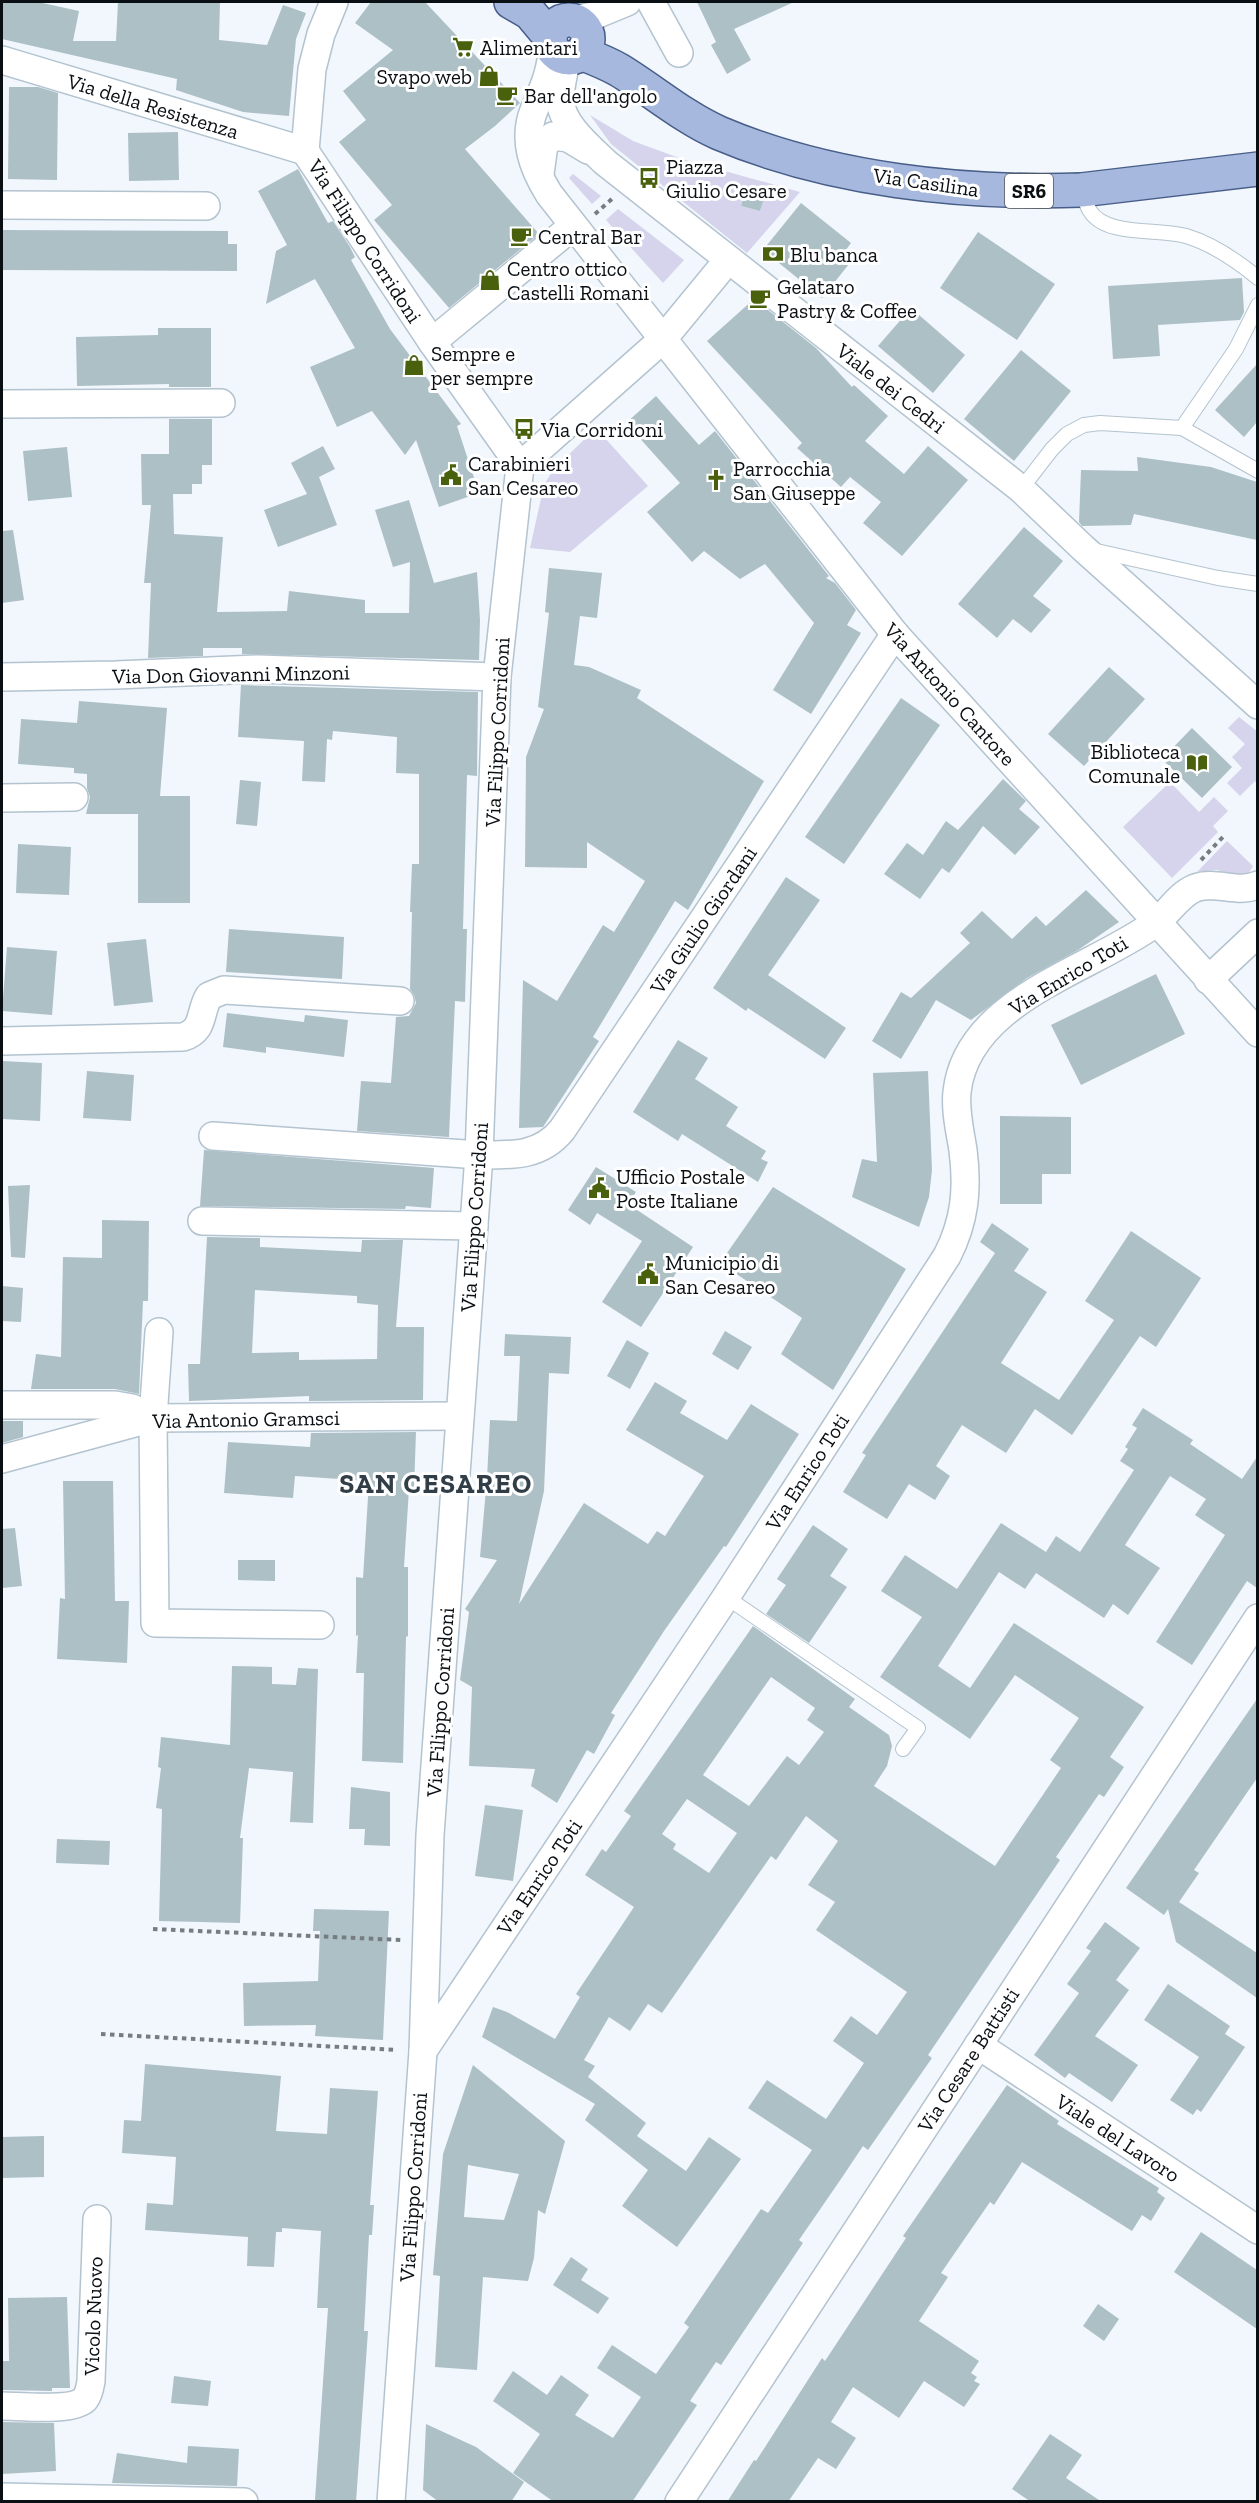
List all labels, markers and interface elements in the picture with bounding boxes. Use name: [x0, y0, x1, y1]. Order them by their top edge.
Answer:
supermarket icon: Alimentari: [451, 35, 475, 59]
place label: Alimentari: [480, 35, 578, 60]
place label: Svapo web: [377, 64, 472, 89]
shop icon: Svapo web: [477, 64, 501, 88]
street label: Via della Resistenza: [63, 68, 242, 144]
cafe icon: Bar dell'angolo: [495, 83, 519, 107]
place label: Bar dell'angolo: [524, 83, 657, 108]
street label: Via Filippo Corridoni: [302, 154, 427, 327]
place label: Piazza Giulio Cesare: [666, 154, 787, 203]
street label: Via Casilina: [871, 162, 980, 202]
bus stop icon: Piazza Giulio Cesare: [637, 166, 661, 190]
road number: SR6: [1005, 174, 1053, 208]
cafe icon: Central Bar: [509, 224, 533, 248]
place label: Central Bar: [538, 224, 642, 249]
bank icon: Blu banca: [761, 242, 785, 266]
place label: Blu banca: [790, 242, 878, 267]
place label: Centro ottico Castelli Romani: [507, 256, 649, 305]
shop icon: Centro ottico Castelli Romani: [478, 268, 502, 292]
place label: Gelataro Pastry & Coffee: [777, 274, 917, 323]
cafe icon: Gelataro Pastry & Coffee: [748, 286, 772, 310]
street label: Viale dei Cedri: [831, 337, 950, 438]
place label: Sempre e per sempre: [431, 341, 533, 390]
shop icon: Sempre e per sempre: [402, 353, 426, 377]
bus stop icon: Via Corridoni: [512, 417, 536, 441]
place label: Via Corridoni: [540, 417, 663, 442]
place label: Carabinieri San Cesareo: [468, 451, 578, 500]
place label: Parrocchia San Giuseppe: [733, 456, 855, 505]
public building icon: Carabinieri San Cesareo: [439, 463, 463, 487]
church icon: Parrocchia San Giuseppe: [704, 468, 728, 492]
street label: Via Antonio Cantore: [878, 617, 1021, 771]
street label: Via Filippo Corridoni: [479, 636, 514, 828]
street label: Via Don Giovanni Minzoni: [111, 659, 350, 689]
place label: Biblioteca Comunale: [1088, 739, 1180, 788]
library icon: Biblioteca Comunale: [1185, 751, 1209, 775]
street label: Via Giulio Giordani: [644, 841, 762, 999]
street label: Via Enrico Toti: [1003, 930, 1132, 1021]
street label: Via Filippo Corridoni: [455, 1121, 493, 1314]
place label: Ufficio Postale Poste Italiane: [616, 1164, 745, 1213]
public building icon: Ufficio Postale Poste Italiane: [587, 1176, 611, 1200]
place label: Municipio di San Cesareo: [665, 1250, 779, 1299]
public building icon: Municipio di San Cesareo: [636, 1262, 660, 1286]
street label: Via Antonio Gramsci: [151, 1405, 340, 1433]
street label: Via Enrico Toti: [759, 1409, 854, 1536]
district label: SAN CESAREO: [339, 1468, 533, 1500]
street label: Via Filippo Corridoni: [421, 1606, 459, 1799]
street label: Via Enrico Toti: [491, 1814, 587, 1940]
street label: Via Cesare Battisti: [911, 1983, 1024, 2138]
street label: Viale del Lavoro: [1050, 2088, 1185, 2187]
street label: Via Filippo Corridoni: [394, 2091, 432, 2284]
street label: Vicolo Nuovo: [78, 2256, 108, 2377]

